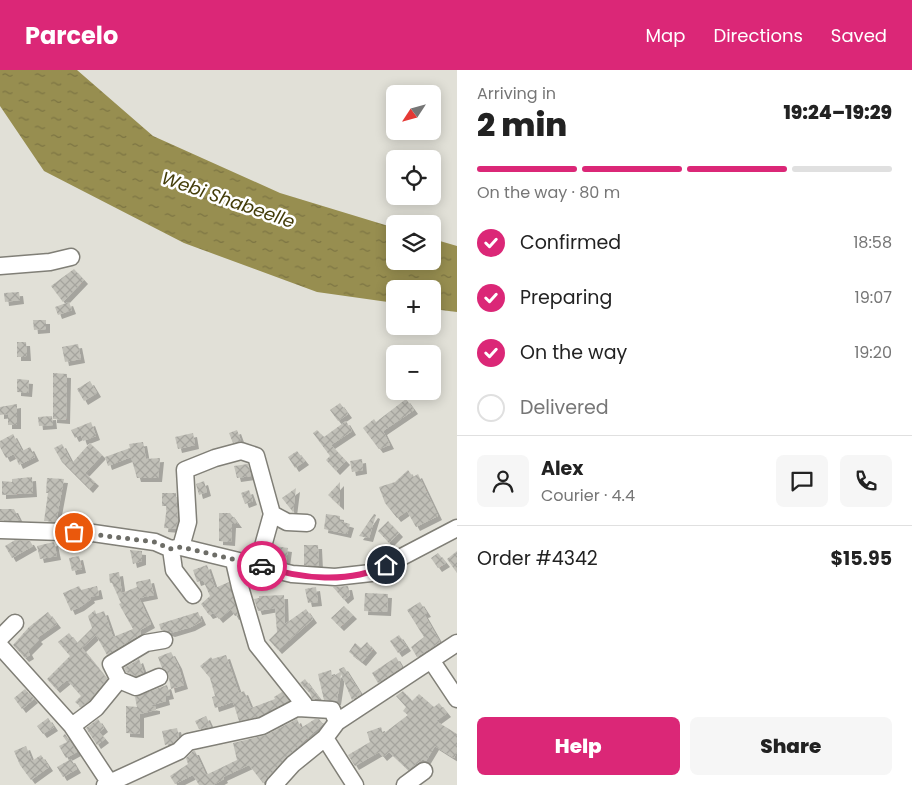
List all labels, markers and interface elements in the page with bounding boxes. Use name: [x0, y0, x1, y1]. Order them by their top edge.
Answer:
text: Parcelo: [25, 19, 118, 52]
text: Map: [646, 23, 685, 48]
text: Directions: [713, 23, 803, 48]
text: Saved: [831, 23, 887, 48]
text: Arriving in: [477, 82, 556, 105]
north arrow: [386, 85, 441, 140]
map controls: [386, 85, 441, 400]
text: 19:24–19:29: [783, 99, 892, 126]
text: 2 min: [477, 102, 567, 147]
button: locate: [386, 150, 441, 205]
water label: Webi Shabeelle: [158, 165, 298, 234]
text: On the way · 80 m: [477, 181, 620, 204]
button: layers: [386, 215, 441, 270]
icon: check: [477, 229, 505, 257]
text: Confirmed: [520, 229, 621, 256]
text: 18:58: [853, 231, 892, 254]
button: +: [386, 280, 441, 335]
icon: check: [477, 284, 505, 312]
text: Preparing: [520, 284, 612, 311]
text: 19:07: [855, 286, 892, 309]
icon: check: [477, 339, 505, 367]
text: On the way: [520, 339, 627, 366]
text: 19:20: [854, 341, 892, 364]
button: −: [386, 345, 441, 400]
text: Delivered: [520, 394, 609, 421]
button: person: [477, 455, 529, 507]
text: Alex: [541, 455, 583, 482]
button: chat: [776, 455, 828, 507]
button: phone: [840, 455, 892, 507]
text: Courier · 4.4: [541, 484, 635, 507]
pin: [53, 511, 95, 553]
icon: bag: [60, 518, 88, 546]
courier: [237, 541, 287, 591]
pin: [365, 544, 407, 586]
text: Order #4342: [477, 545, 598, 572]
text: $15.95: [831, 545, 892, 572]
icon: home: [372, 551, 400, 579]
icon: car: [248, 552, 276, 580]
button: Help: [477, 717, 680, 775]
button: Share: [690, 717, 892, 775]

